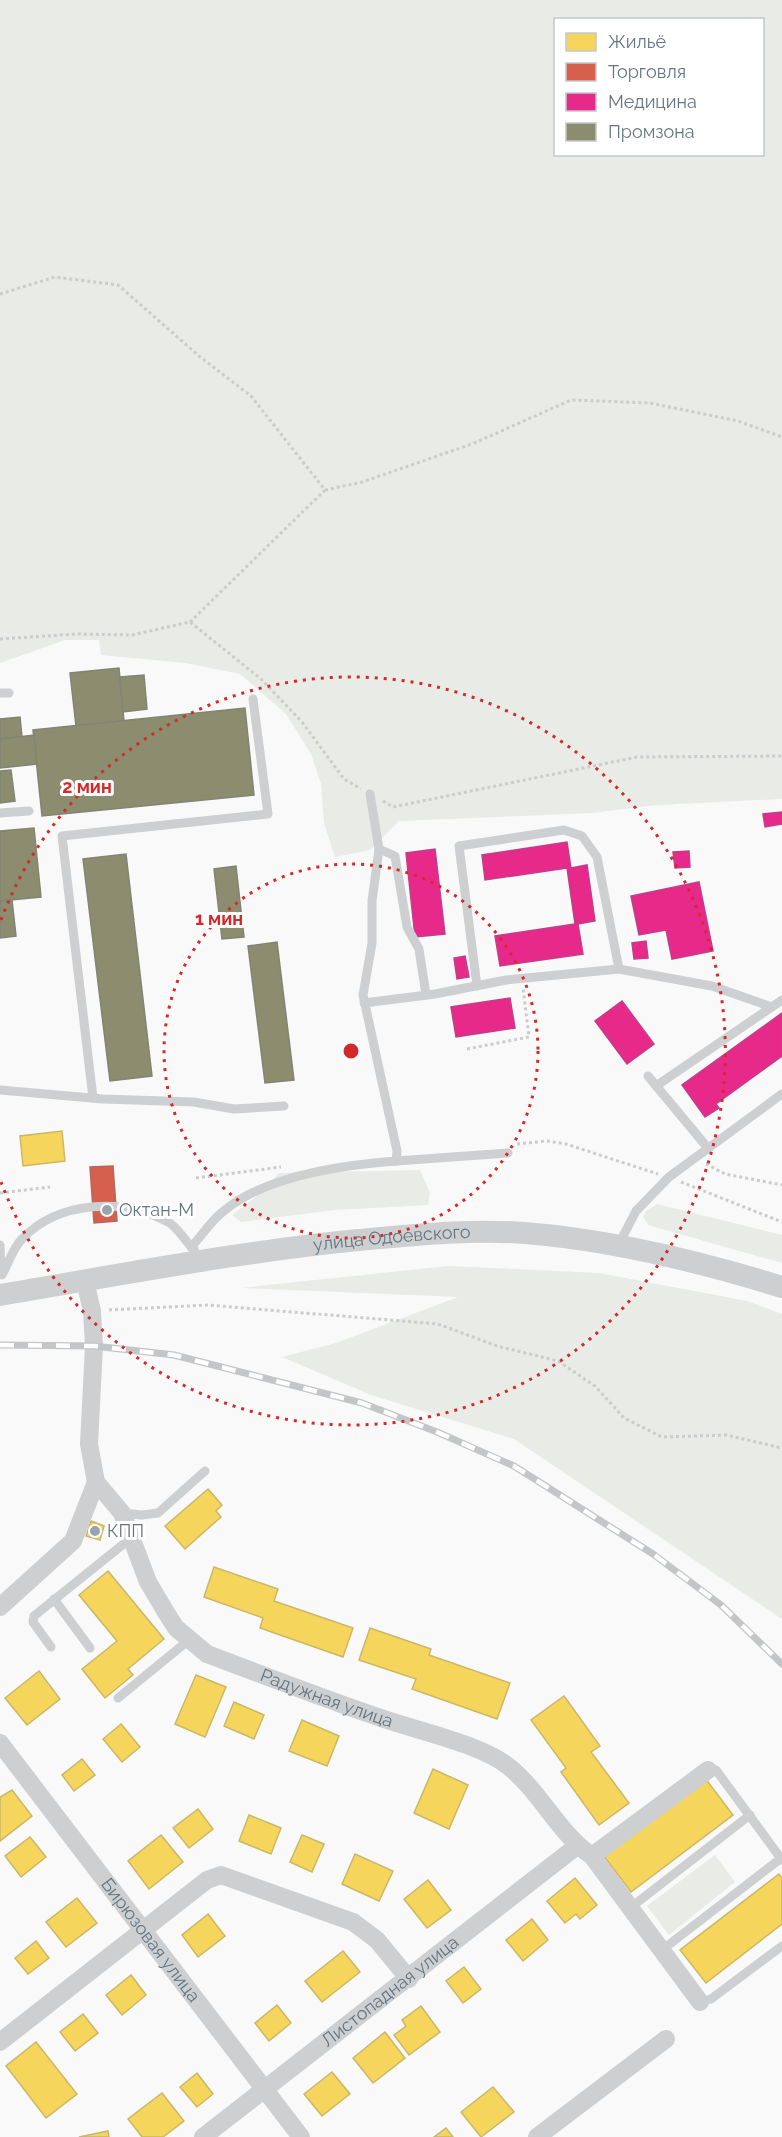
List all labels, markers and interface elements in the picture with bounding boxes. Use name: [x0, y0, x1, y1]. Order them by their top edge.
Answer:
legend: [554, 18, 764, 156]
text: Жильё: [608, 31, 666, 52]
text: Торговля: [608, 61, 686, 82]
text: Медицина: [608, 91, 697, 112]
text: Промзона: [608, 121, 695, 142]
text: 2 мин: [62, 776, 112, 797]
text: 1 мин: [195, 908, 243, 929]
centre of rings: [341, 1041, 361, 1061]
place label: Октан-М: [119, 1199, 194, 1220]
marker: Октан-М: [100, 1203, 114, 1217]
street label: улица Одоевского: [312, 1221, 471, 1255]
place label: КПП: [107, 1520, 144, 1541]
marker: КПП: [88, 1524, 102, 1538]
street label: Радужная улица: [257, 1664, 396, 1731]
street label: Бирюзовая улица: [97, 1874, 205, 2006]
street label: Листопадная улица: [317, 1931, 463, 2051]

